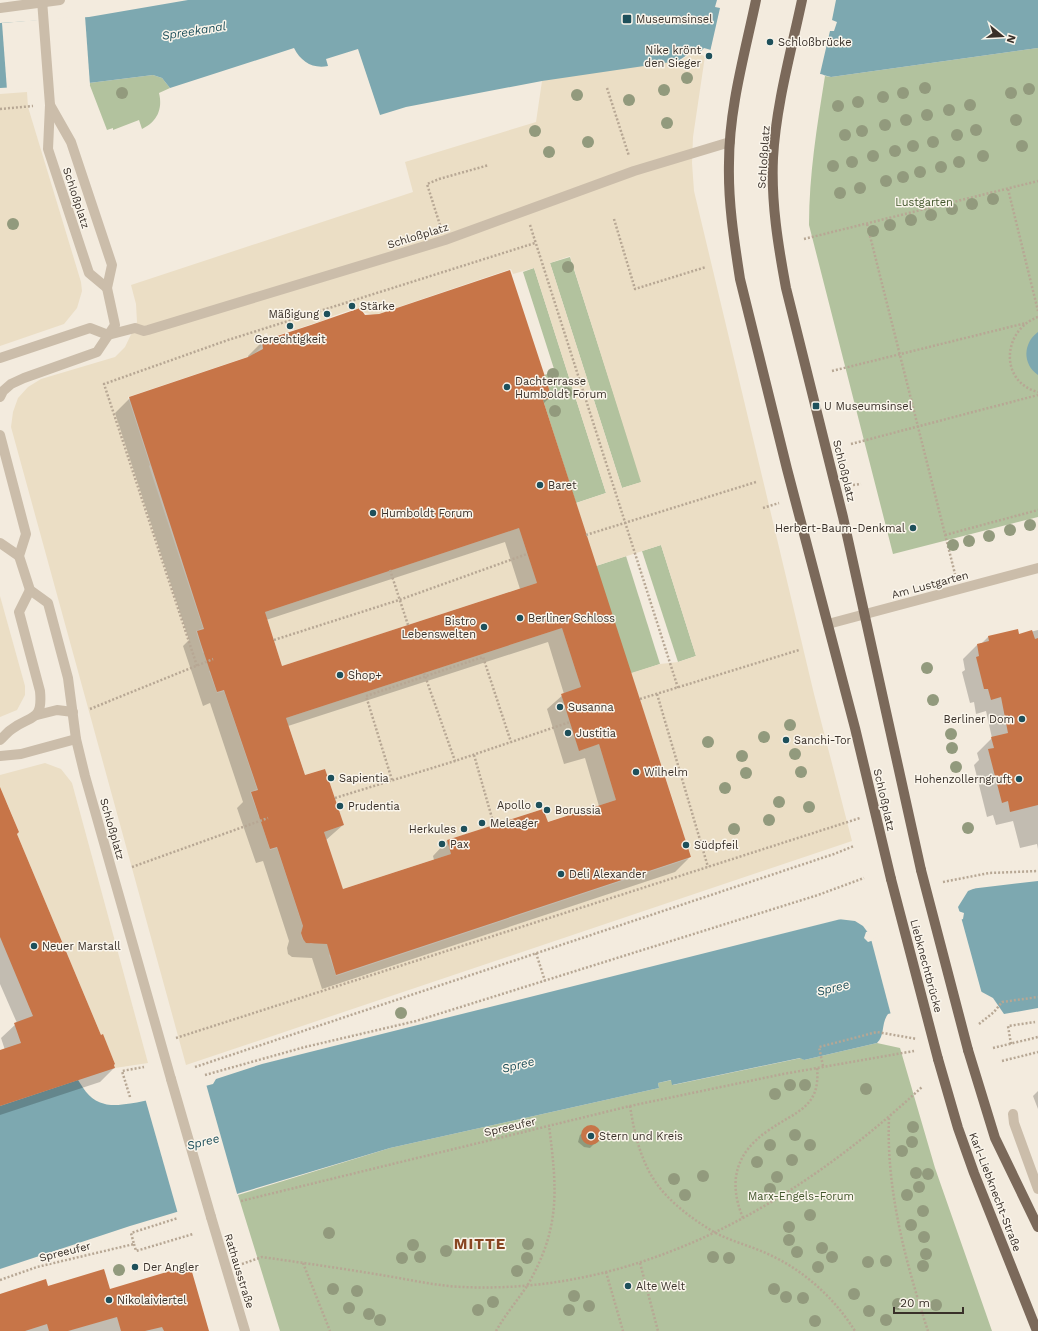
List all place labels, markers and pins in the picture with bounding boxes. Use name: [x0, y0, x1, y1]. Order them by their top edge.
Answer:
marker: Museumsinsel: [621, 13, 633, 25]
place label: Museumsinsel: [636, 13, 713, 26]
place label: Schloßbrücke: [778, 36, 852, 49]
marker: Schloßbrücke: [765, 37, 775, 47]
place label: Nike krönt den Sieger: [644, 44, 702, 70]
marker: Nike krönt den Sieger: [704, 51, 714, 61]
place label: Stärke: [360, 300, 395, 313]
marker: Stärke: [347, 301, 357, 311]
place label: Mäßigung: [268, 308, 319, 321]
marker: Mäßigung: [322, 309, 332, 319]
marker: Gerechtigkeit: [285, 321, 295, 331]
place label: Gerechtigkeit: [254, 333, 326, 346]
place label: Dachterrasse Humboldt Forum: [515, 375, 607, 401]
marker: Dachterrasse Humboldt Forum: [502, 382, 512, 392]
place label: U Museumsinsel: [824, 400, 913, 413]
marker: U Museumsinsel: [811, 401, 821, 411]
place label: Baret: [548, 479, 577, 492]
marker: Baret: [535, 480, 545, 490]
place label: Humboldt Forum: [381, 507, 473, 520]
marker: Humboldt Forum: [368, 508, 378, 518]
place label: Herbert-Baum-Denkmal: [775, 522, 906, 535]
marker: Herbert-Baum-Denkmal: [908, 523, 918, 533]
place label: Berliner Schloss: [528, 612, 615, 625]
marker: Berliner Schloss: [515, 613, 525, 623]
place label: Bistro Lebenswelten: [401, 615, 476, 641]
marker: Bistro Lebenswelten: [479, 622, 489, 632]
place label: Shop+: [348, 669, 382, 682]
marker: Shop+: [335, 670, 345, 680]
place label: Susanna: [568, 701, 614, 714]
marker: Susanna: [555, 702, 565, 712]
place label: Berliner Dom: [944, 713, 1014, 726]
marker: Berliner Dom: [1017, 714, 1027, 724]
place label: Justitia: [576, 727, 616, 740]
marker: Justitia: [563, 728, 573, 738]
place label: Sanchi-Tor: [794, 734, 851, 747]
marker: Sanchi-Tor: [781, 735, 791, 745]
place label: Wilhelm: [644, 766, 688, 779]
marker: Wilhelm: [631, 767, 641, 777]
place label: Sapientia: [339, 772, 389, 785]
marker: Sapientia: [326, 773, 336, 783]
place label: Hohenzollerngruft: [914, 773, 1011, 786]
marker: Hohenzollerngruft: [1014, 774, 1024, 784]
place label: Apollo: [497, 799, 531, 812]
place label: Prudentia: [348, 800, 400, 813]
marker: Apollo: [534, 800, 544, 810]
marker: Prudentia: [335, 801, 345, 811]
place label: Borussia: [555, 804, 601, 817]
marker: Borussia: [542, 805, 552, 815]
place label: Meleager: [490, 817, 539, 830]
marker: Meleager: [477, 818, 487, 828]
place label: Herkules: [409, 823, 456, 836]
marker: Herkules: [459, 824, 469, 834]
place label: Pax: [450, 838, 469, 851]
marker: Pax: [437, 839, 447, 849]
place label: Südpfeil: [694, 839, 739, 852]
marker: Südpfeil: [681, 840, 691, 850]
place label: Deli Alexander: [569, 868, 647, 881]
marker: Deli Alexander: [556, 869, 566, 879]
place label: Neuer Marstall: [42, 940, 121, 953]
marker: Neuer Marstall: [29, 941, 39, 951]
place label: Stern und Kreis: [599, 1130, 683, 1143]
marker: Stern und Kreis: [586, 1131, 596, 1141]
place label: Der Angler: [143, 1261, 199, 1274]
marker: Der Angler: [130, 1262, 140, 1272]
place label: Alte Welt: [636, 1280, 686, 1293]
marker: Alte Welt: [623, 1281, 633, 1291]
place label: Nikolaiviertel: [117, 1294, 187, 1307]
marker: Nikolaiviertel: [104, 1295, 114, 1305]

